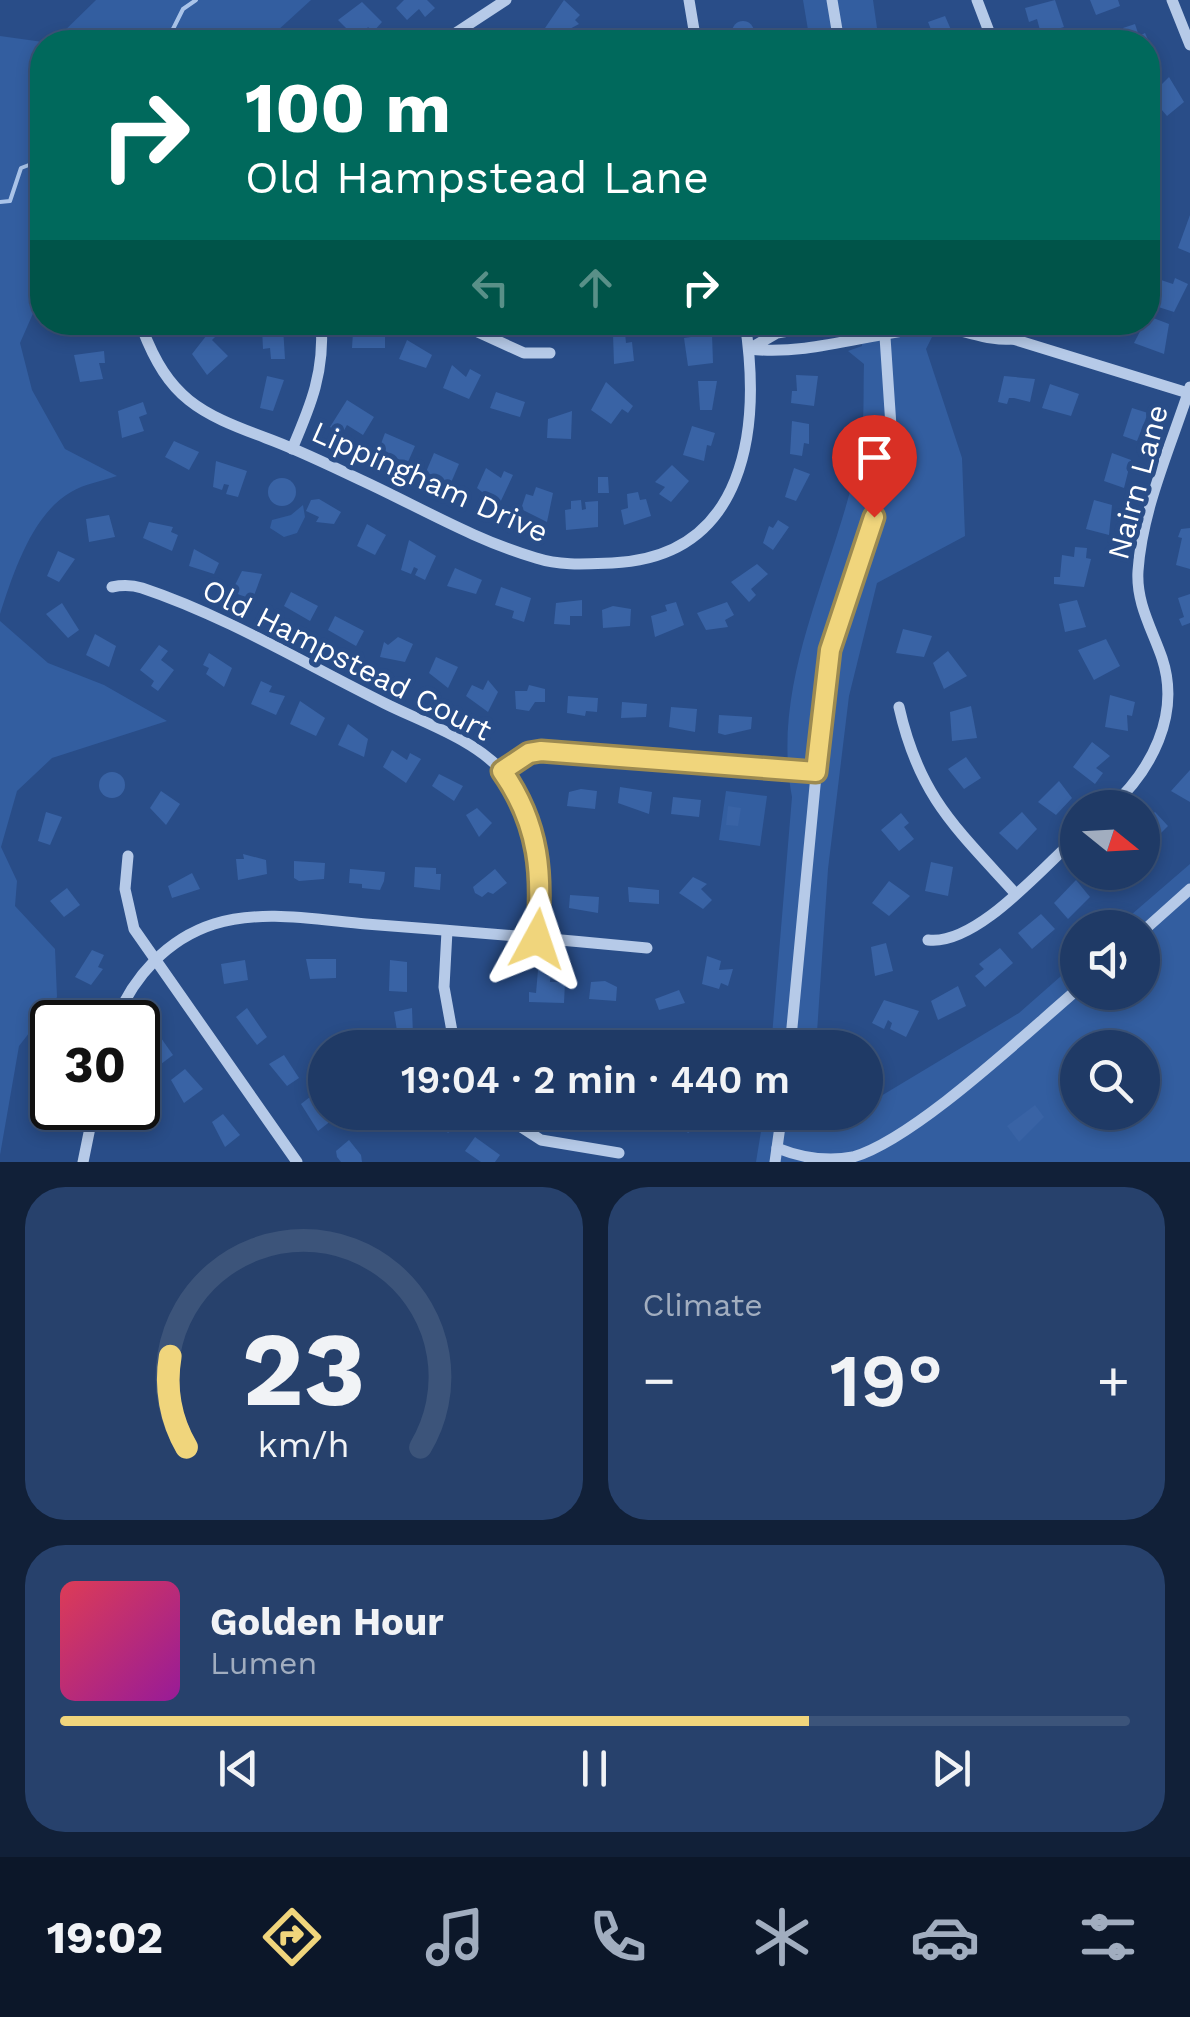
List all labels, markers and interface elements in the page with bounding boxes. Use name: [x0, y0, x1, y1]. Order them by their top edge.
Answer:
text: 100 m: [245, 67, 451, 149]
icon: right: [80, 70, 210, 200]
text: Old Hampstead Lane: [245, 151, 709, 204]
icon: left: [463, 260, 518, 315]
icon: ahead: [568, 260, 623, 315]
icon: right: [673, 260, 728, 315]
street label: Nairn Lane: [1100, 401, 1175, 563]
street label: Lippingham Drive: [307, 414, 554, 549]
pin: [832, 415, 917, 518]
icon: arrive: [847, 430, 902, 485]
street label: Old Hampstead Court: [197, 571, 498, 748]
north arrow: [1060, 790, 1160, 890]
map controls: [1060, 790, 1160, 1130]
position arrow: [485, 887, 589, 991]
button: sound: [1060, 910, 1160, 1010]
speed limit sign: 30: [30, 1000, 160, 1130]
button: search: [1060, 1030, 1160, 1130]
text: 19:04 · 2 min · 440 m: [401, 1058, 790, 1102]
text: Climate: [643, 1286, 763, 1324]
text: 23: [242, 1308, 366, 1430]
text: 19°: [829, 1336, 943, 1424]
text: −: [643, 1348, 676, 1412]
text: +: [1097, 1348, 1130, 1412]
text: km/h: [258, 1424, 350, 1466]
text: Golden Hour: [210, 1600, 444, 1644]
text: Lumen: [210, 1644, 317, 1682]
icon: previous: [211, 1741, 266, 1796]
icon: pause: [567, 1741, 622, 1796]
icon: next: [924, 1741, 979, 1796]
icon: directions: [257, 1902, 327, 1972]
icon: music: [420, 1902, 490, 1972]
icon: phone: [583, 1902, 653, 1972]
icon: climate: [747, 1902, 817, 1972]
icon: car: [910, 1902, 980, 1972]
icon: filters: [1073, 1902, 1143, 1972]
text: 19:02: [47, 1911, 163, 1964]

